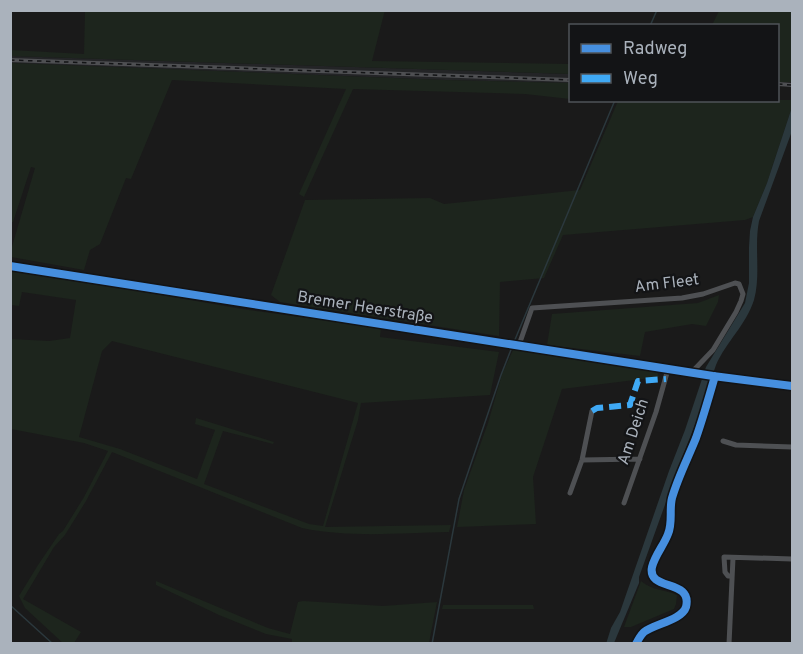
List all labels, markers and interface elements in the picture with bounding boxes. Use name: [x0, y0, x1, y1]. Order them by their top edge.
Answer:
legend: [569, 24, 779, 102]
text: Radweg: [623, 38, 687, 61]
text: Weg: [623, 68, 658, 91]
street label: Am Fleet: [634, 270, 700, 298]
street label: Bremer Heerstraße: [296, 287, 434, 329]
street label: Am Deich: [614, 396, 654, 468]

